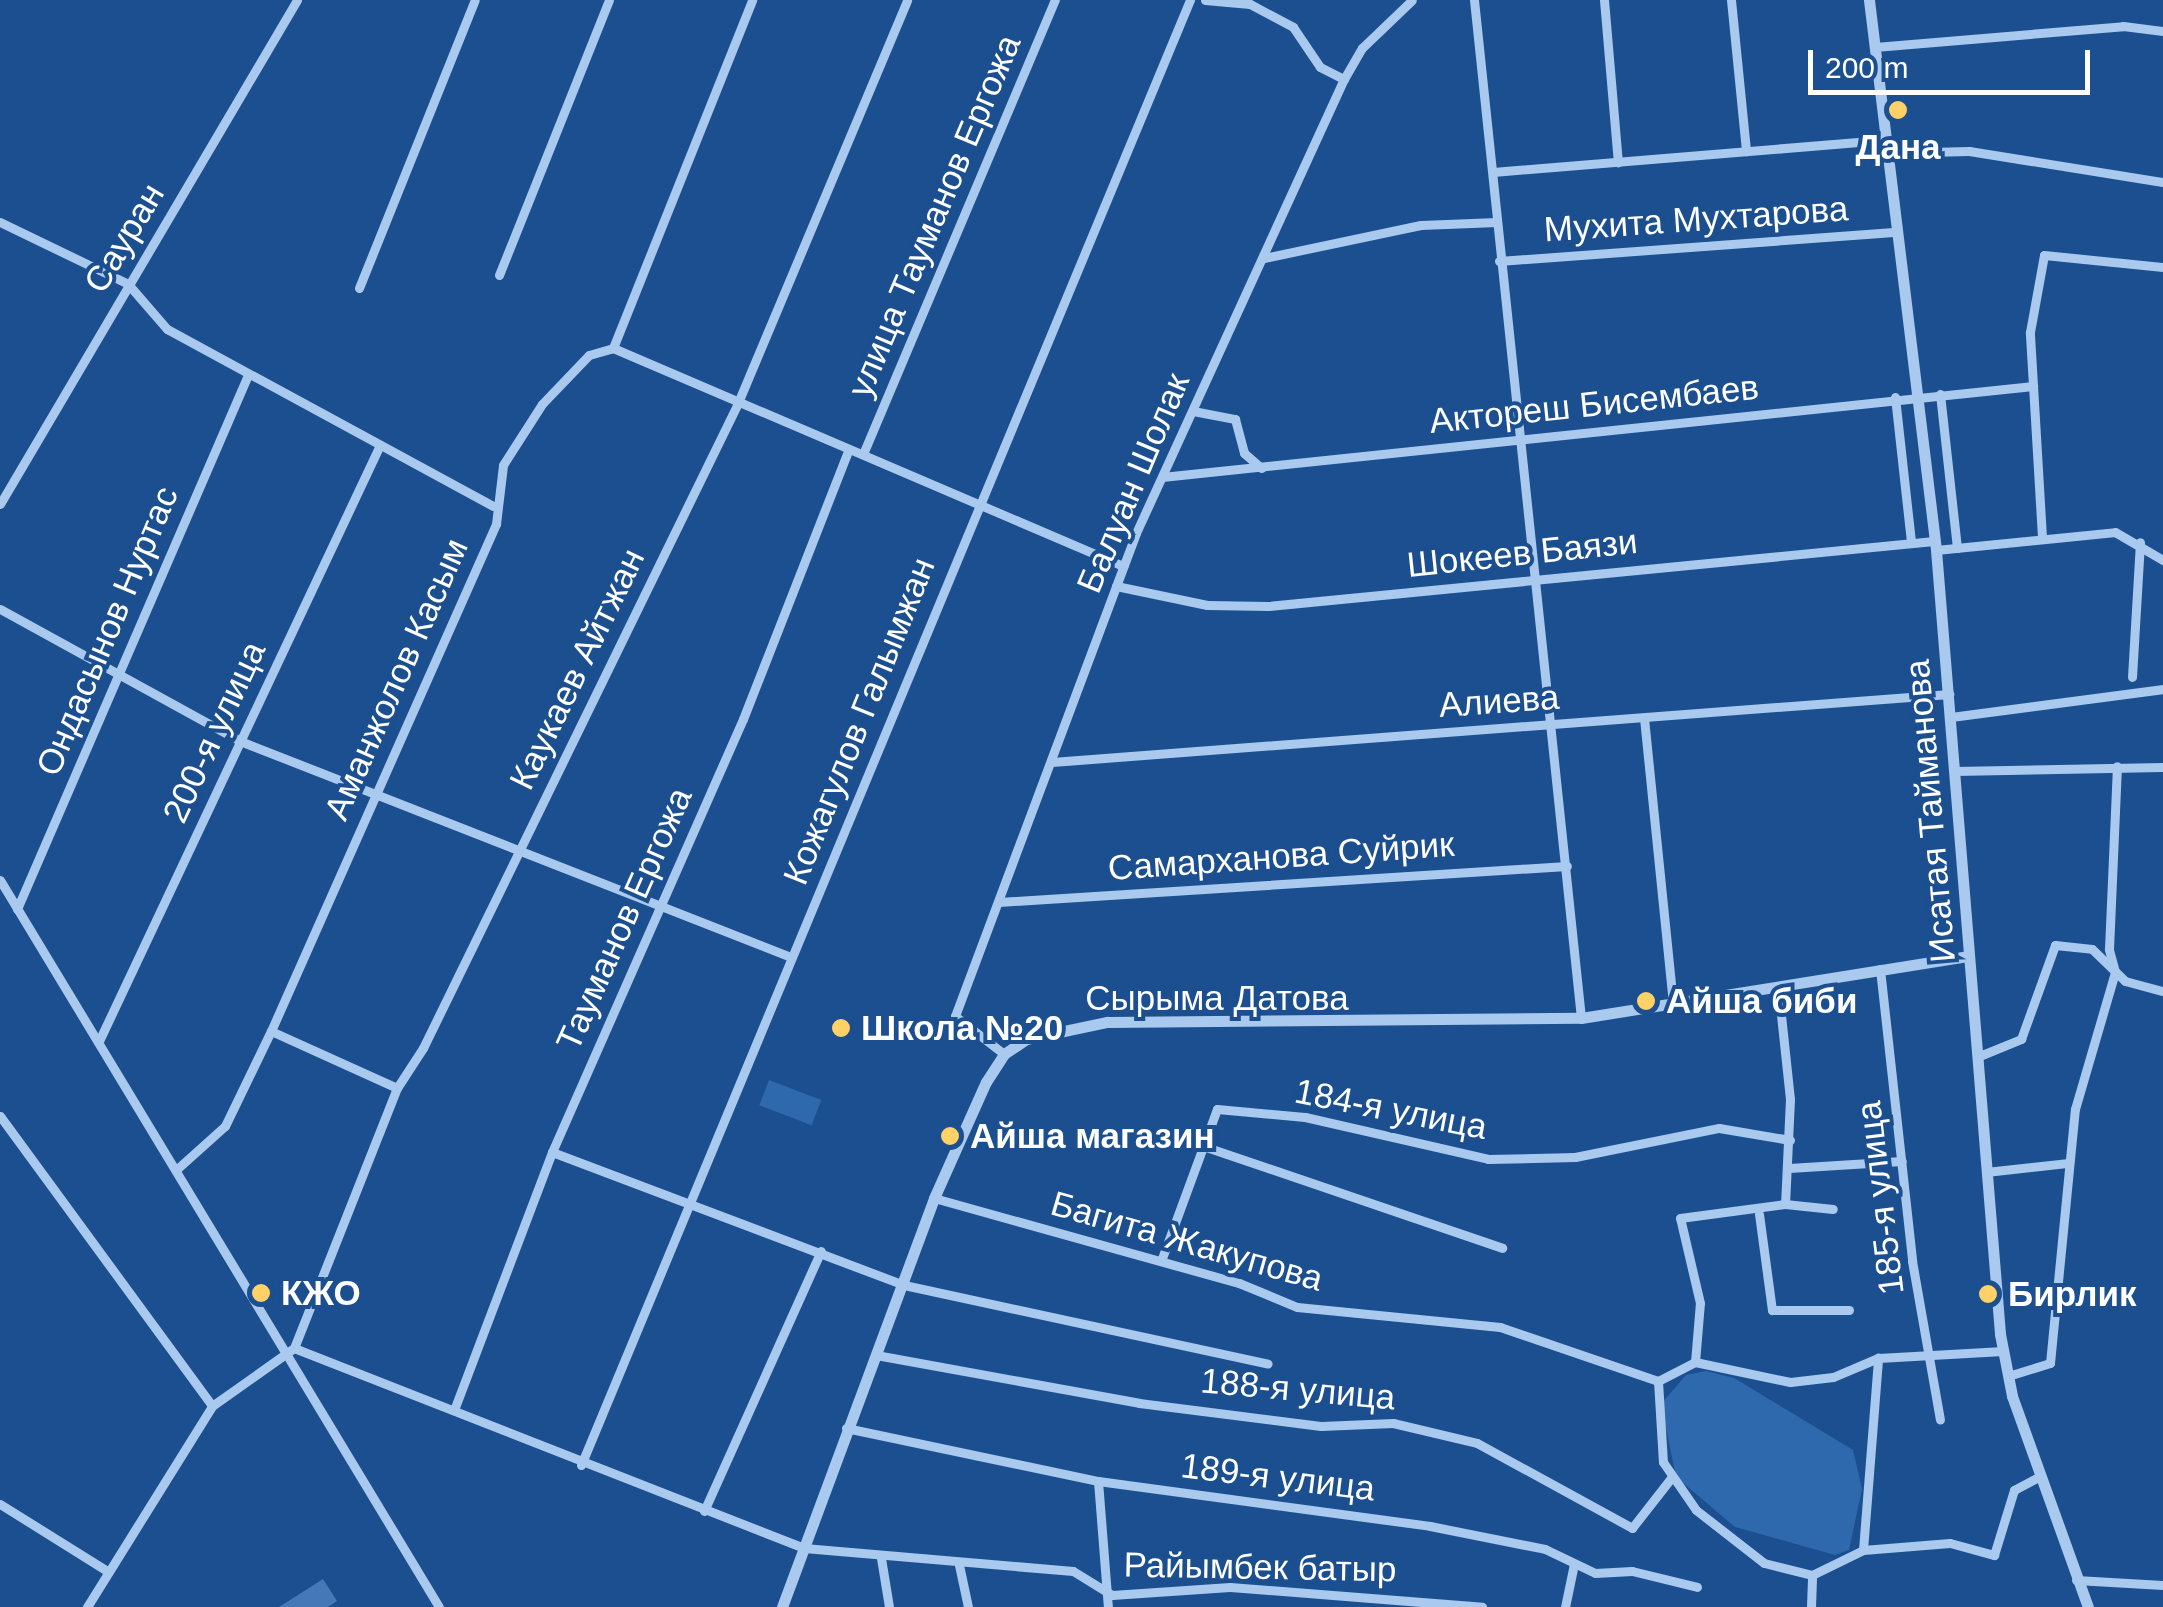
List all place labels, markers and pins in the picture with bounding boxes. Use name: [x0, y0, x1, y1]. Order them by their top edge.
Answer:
marker: Дана: [1887, 99, 1909, 121]
place label: Дана: [1855, 126, 1941, 168]
place label: Айша биби: [1666, 980, 1857, 1022]
marker: Айша биби: [1635, 990, 1657, 1012]
place label: Школа №20: [861, 1007, 1063, 1049]
marker: Школа №20: [830, 1017, 852, 1039]
place label: Айша магазин: [970, 1115, 1215, 1157]
marker: Айша магазин: [939, 1125, 961, 1147]
place label: КЖО: [281, 1272, 361, 1314]
place label: Бирлик: [2008, 1273, 2136, 1315]
marker: КЖО: [250, 1282, 272, 1304]
marker: Бирлик: [1977, 1283, 1999, 1305]

